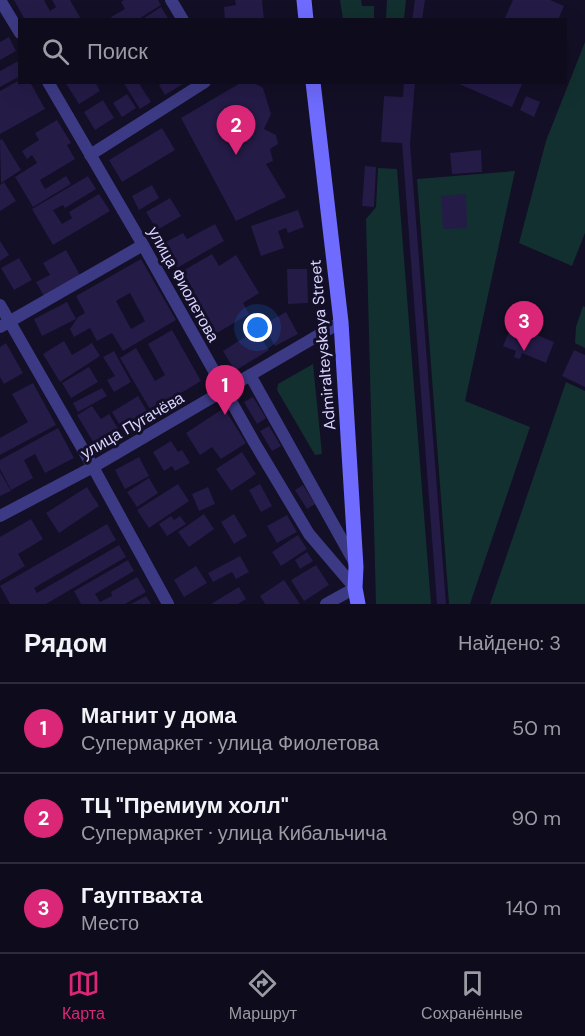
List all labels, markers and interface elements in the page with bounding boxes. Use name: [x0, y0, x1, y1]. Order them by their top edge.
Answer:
search box: [18, 18, 567, 84]
icon: search: [39, 35, 72, 68]
text: Поиск: [87, 37, 148, 66]
pin: 2: [216, 106, 256, 155]
street label: улица Фиолетова: [143, 223, 224, 346]
street label: Admiralteyskaya Street: [305, 259, 340, 431]
pin: 3: [504, 302, 544, 351]
your location: [243, 313, 272, 342]
pin: 1: [206, 366, 244, 415]
street label: улица Пугачёва: [77, 387, 188, 464]
text: Рядом: [24, 626, 107, 660]
text: Найдено: 3: [458, 630, 561, 656]
text: Магнит у дома: [81, 701, 237, 730]
text: 1: [40, 715, 47, 741]
text: 50 m: [512, 715, 561, 741]
text: Супермаркет · улица Фиолетова: [81, 730, 379, 756]
text: ТЦ "Премиум холл": [81, 791, 289, 820]
text: 2: [38, 805, 49, 831]
text: 90 m: [512, 805, 561, 831]
text: Супермаркет · улица Кибальчича: [81, 820, 387, 846]
text: Гауптвахта: [81, 881, 202, 910]
text: 3: [37, 895, 50, 921]
text: 140 m: [506, 895, 561, 921]
text: Место: [81, 910, 139, 936]
tab: Карта: [62, 967, 105, 1024]
tab: Маршрут: [229, 967, 297, 1024]
tab: Сохранённые: [421, 967, 523, 1024]

